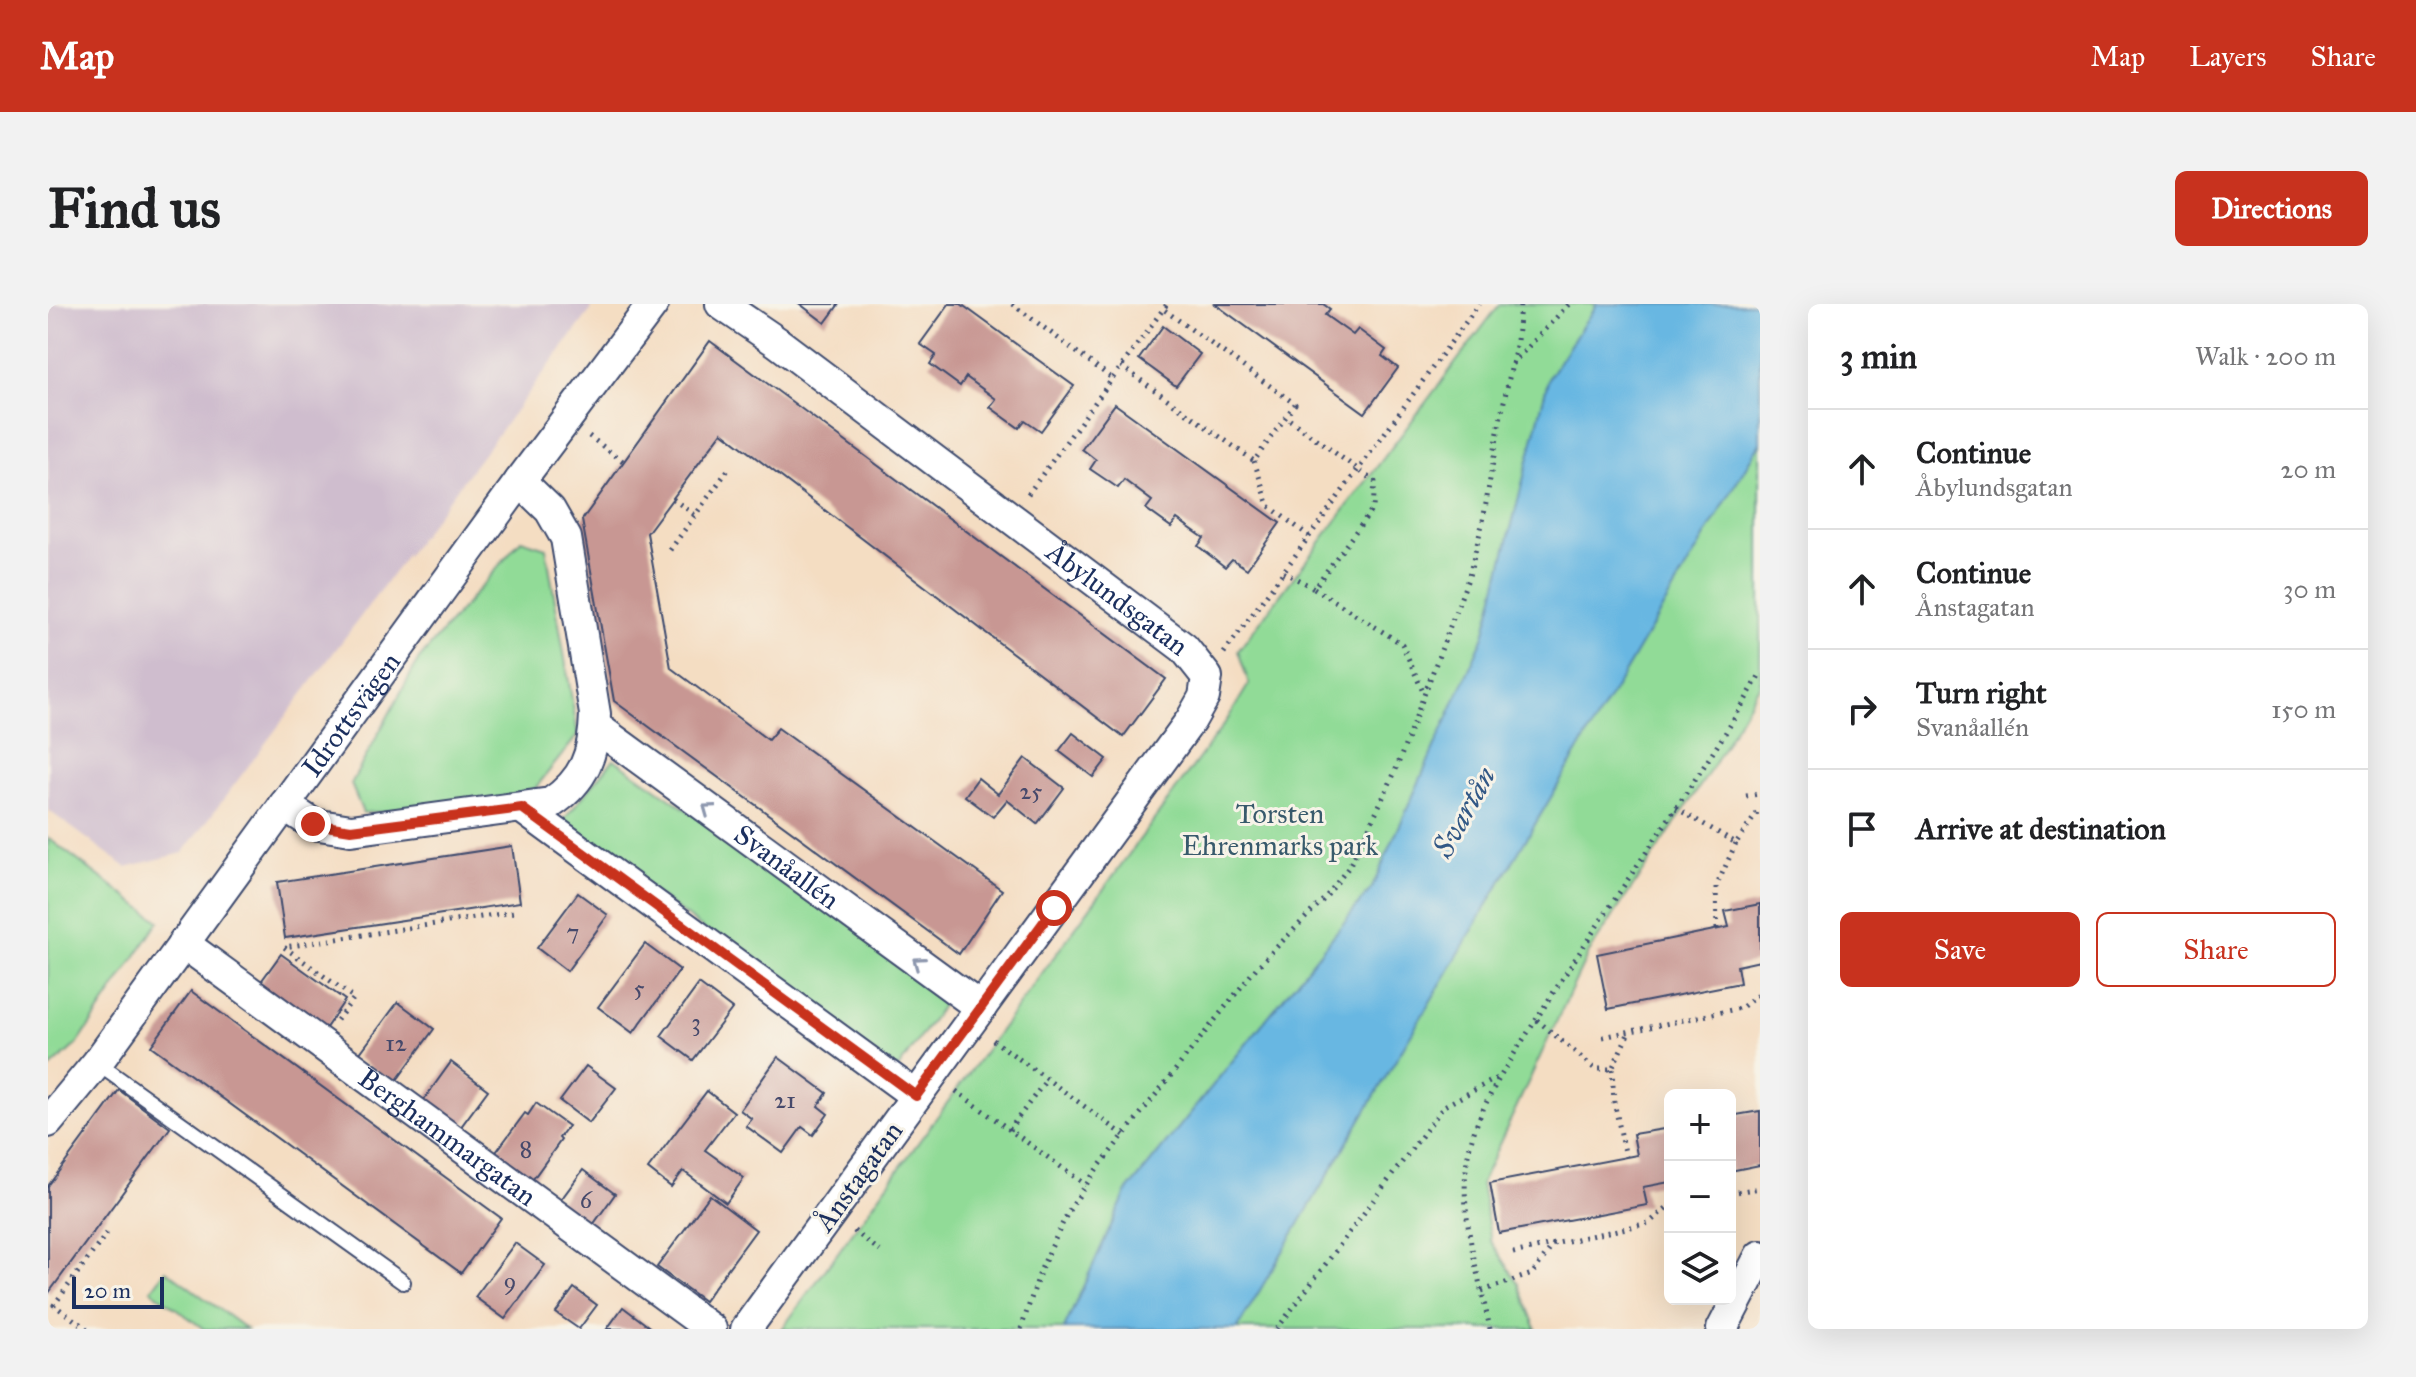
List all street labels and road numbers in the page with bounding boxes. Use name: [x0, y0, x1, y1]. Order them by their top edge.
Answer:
street label: Åbylundsgatan: [1039, 533, 1195, 663]
street label: Idrottsvägen: [294, 645, 408, 784]
street label: Svanåallén: [727, 817, 846, 917]
street label: Berghammargatan: [351, 1060, 544, 1214]
street label: Ånstagatan: [806, 1114, 910, 1239]

